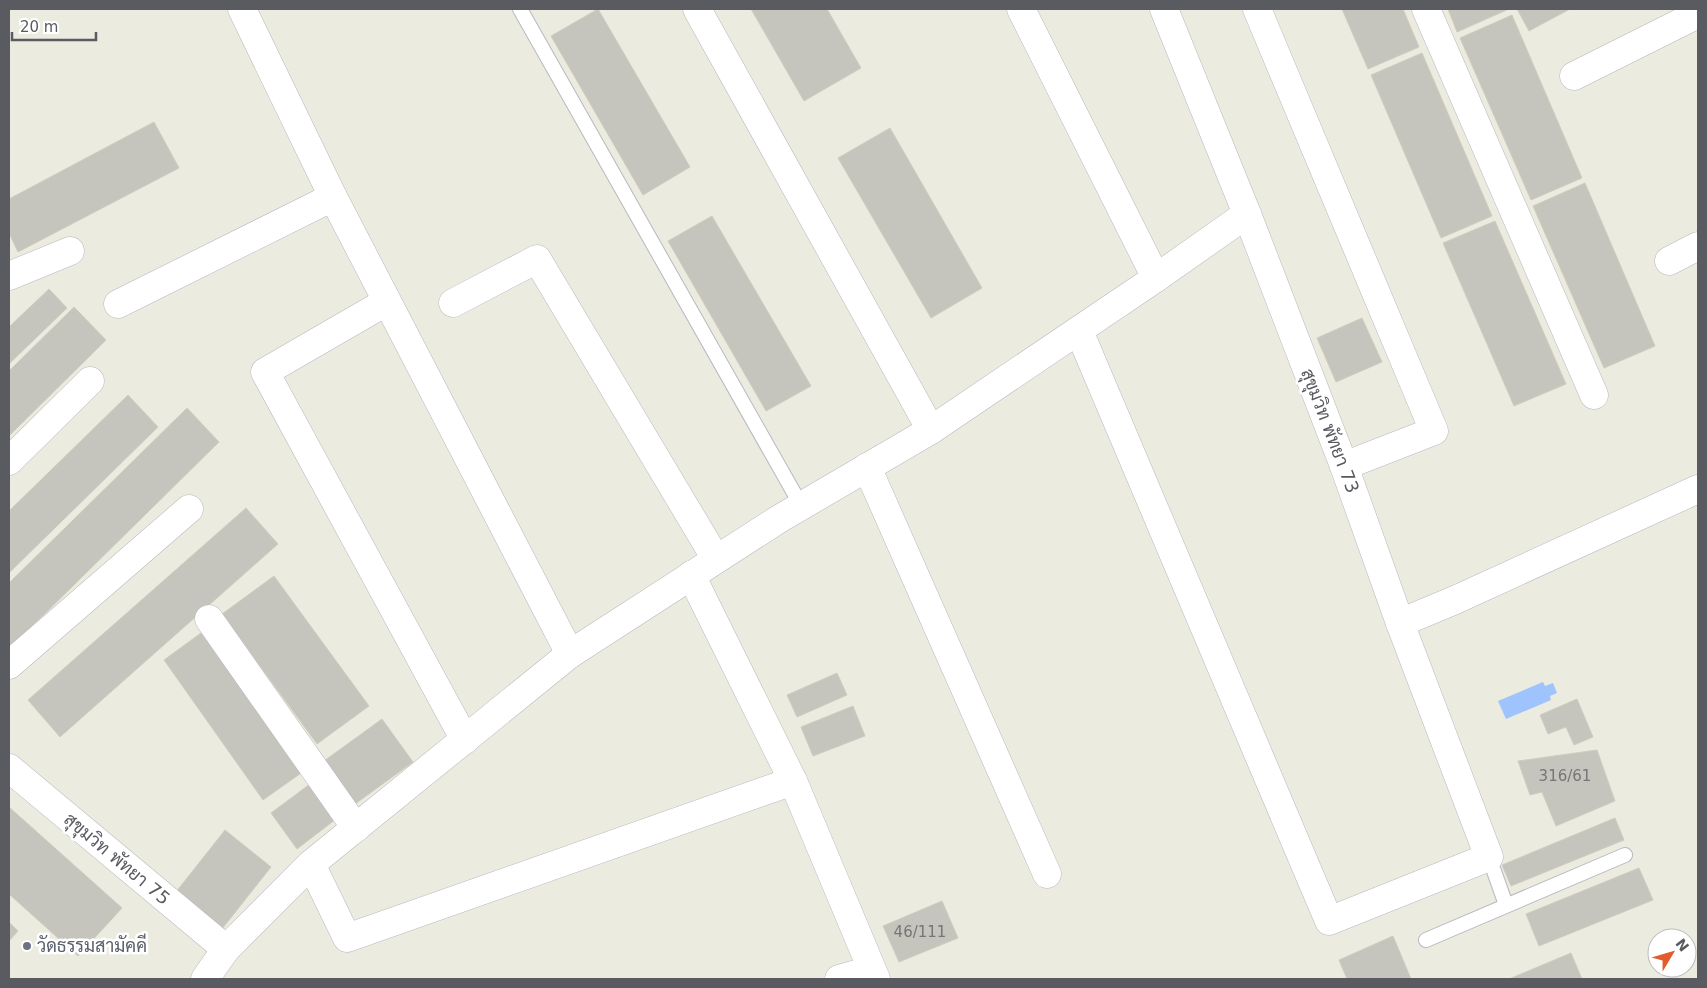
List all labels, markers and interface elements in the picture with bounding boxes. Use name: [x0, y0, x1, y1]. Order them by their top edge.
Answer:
scale bar: [12, 10, 96, 42]
text: 20 m: [20, 18, 58, 36]
street label: สุขุมวิท พัทยา 73: [1295, 366, 1364, 497]
house number: 316/61: [1539, 767, 1591, 785]
street label: สุขุมวิท พัทยา 75: [59, 808, 174, 910]
house number: 46/111: [894, 923, 946, 941]
north arrow: [1647, 928, 1697, 978]
place label: วัดธรรมสามัคคี: [37, 933, 147, 956]
text: N: [1672, 935, 1692, 955]
marker: วัดธรรมสามัคคี: [21, 940, 33, 952]

